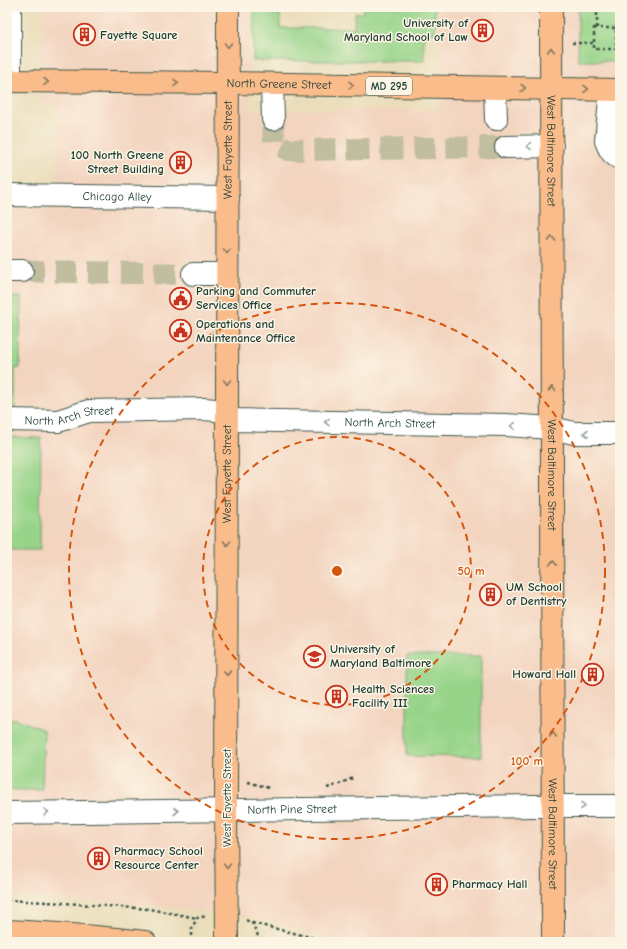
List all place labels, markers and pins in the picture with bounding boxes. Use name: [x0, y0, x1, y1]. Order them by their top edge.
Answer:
place label: University of Maryland School of Law: [344, 16, 469, 44]
building icon: University of Maryland School of Law: [470, 17, 496, 43]
building icon: Fayette Square: [71, 22, 97, 48]
place label: Fayette Square: [100, 28, 177, 42]
place label: 100 North Greene Street Building: [71, 148, 164, 176]
building icon: 100 North Greene Street Building: [167, 149, 193, 175]
place label: Parking and Commuter Services Office: [196, 284, 316, 312]
public building icon: Parking and Commuter Services Office: [168, 285, 194, 311]
place label: Operations and Maintenance Office: [196, 317, 296, 345]
public building icon: Operations and Maintenance Office: [168, 318, 194, 344]
centre of rings: [330, 564, 344, 578]
place label: UM School of Dentistry: [506, 580, 567, 608]
building icon: UM School of Dentistry: [477, 581, 503, 607]
place label: University of Maryland Baltimore: [330, 642, 431, 670]
school or university icon: University of Maryland Baltimore: [301, 643, 327, 669]
building icon: Howard Hall: [579, 661, 605, 687]
place label: Howard Hall: [512, 667, 576, 681]
place label: Health Sciences Facility III: [352, 682, 434, 710]
building icon: Health Sciences Facility III: [323, 683, 349, 709]
place label: Pharmacy School Resource Center: [114, 844, 203, 872]
building icon: Pharmacy School Resource Center: [85, 845, 111, 871]
building icon: Pharmacy Hall: [424, 871, 450, 897]
place label: Pharmacy Hall: [452, 877, 527, 891]

